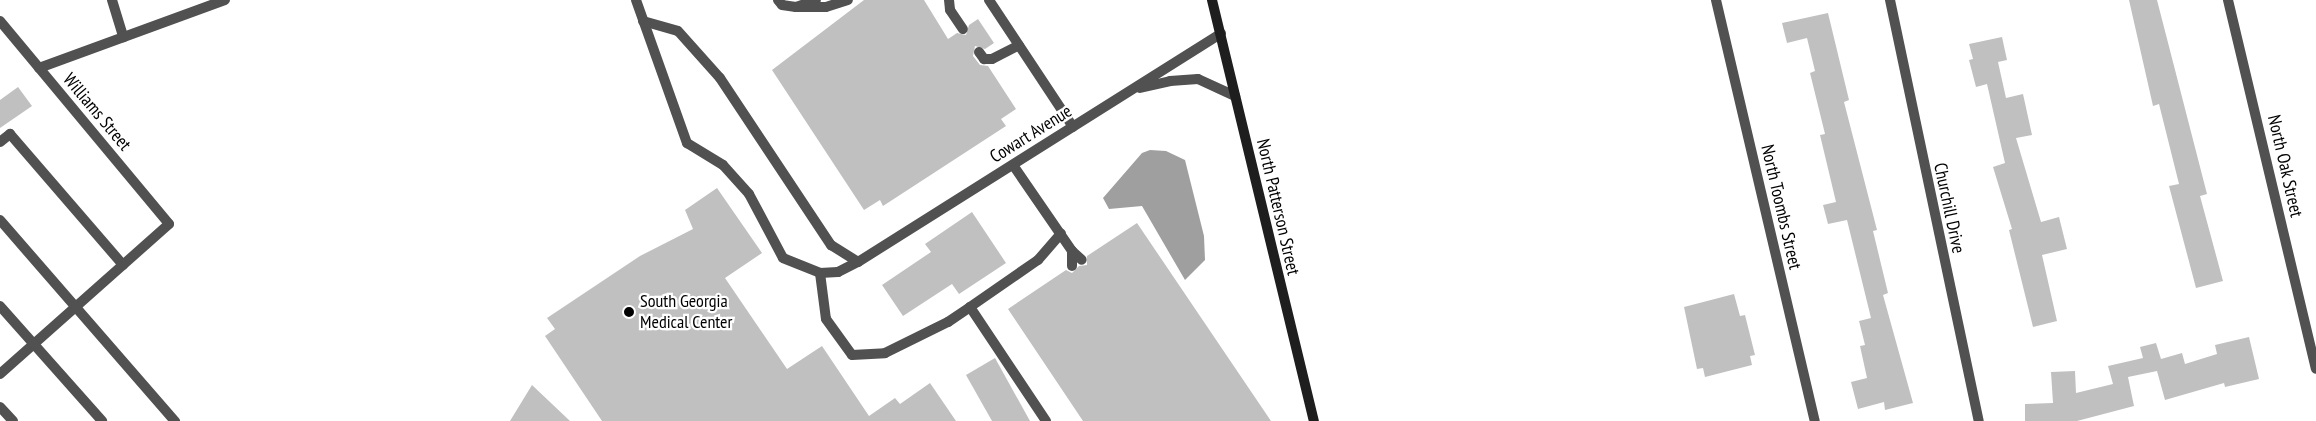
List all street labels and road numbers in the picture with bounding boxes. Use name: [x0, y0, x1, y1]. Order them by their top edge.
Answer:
street label: Williams Street: [58, 69, 136, 155]
street label: Cowart Avenue: [986, 100, 1076, 168]
street label: North Oak Street: [2263, 113, 2307, 219]
street label: North Patterson Street: [1252, 137, 1304, 277]
street label: North Toombs Street: [1756, 142, 1806, 272]
street label: Churchill Drive: [1929, 161, 1969, 255]

